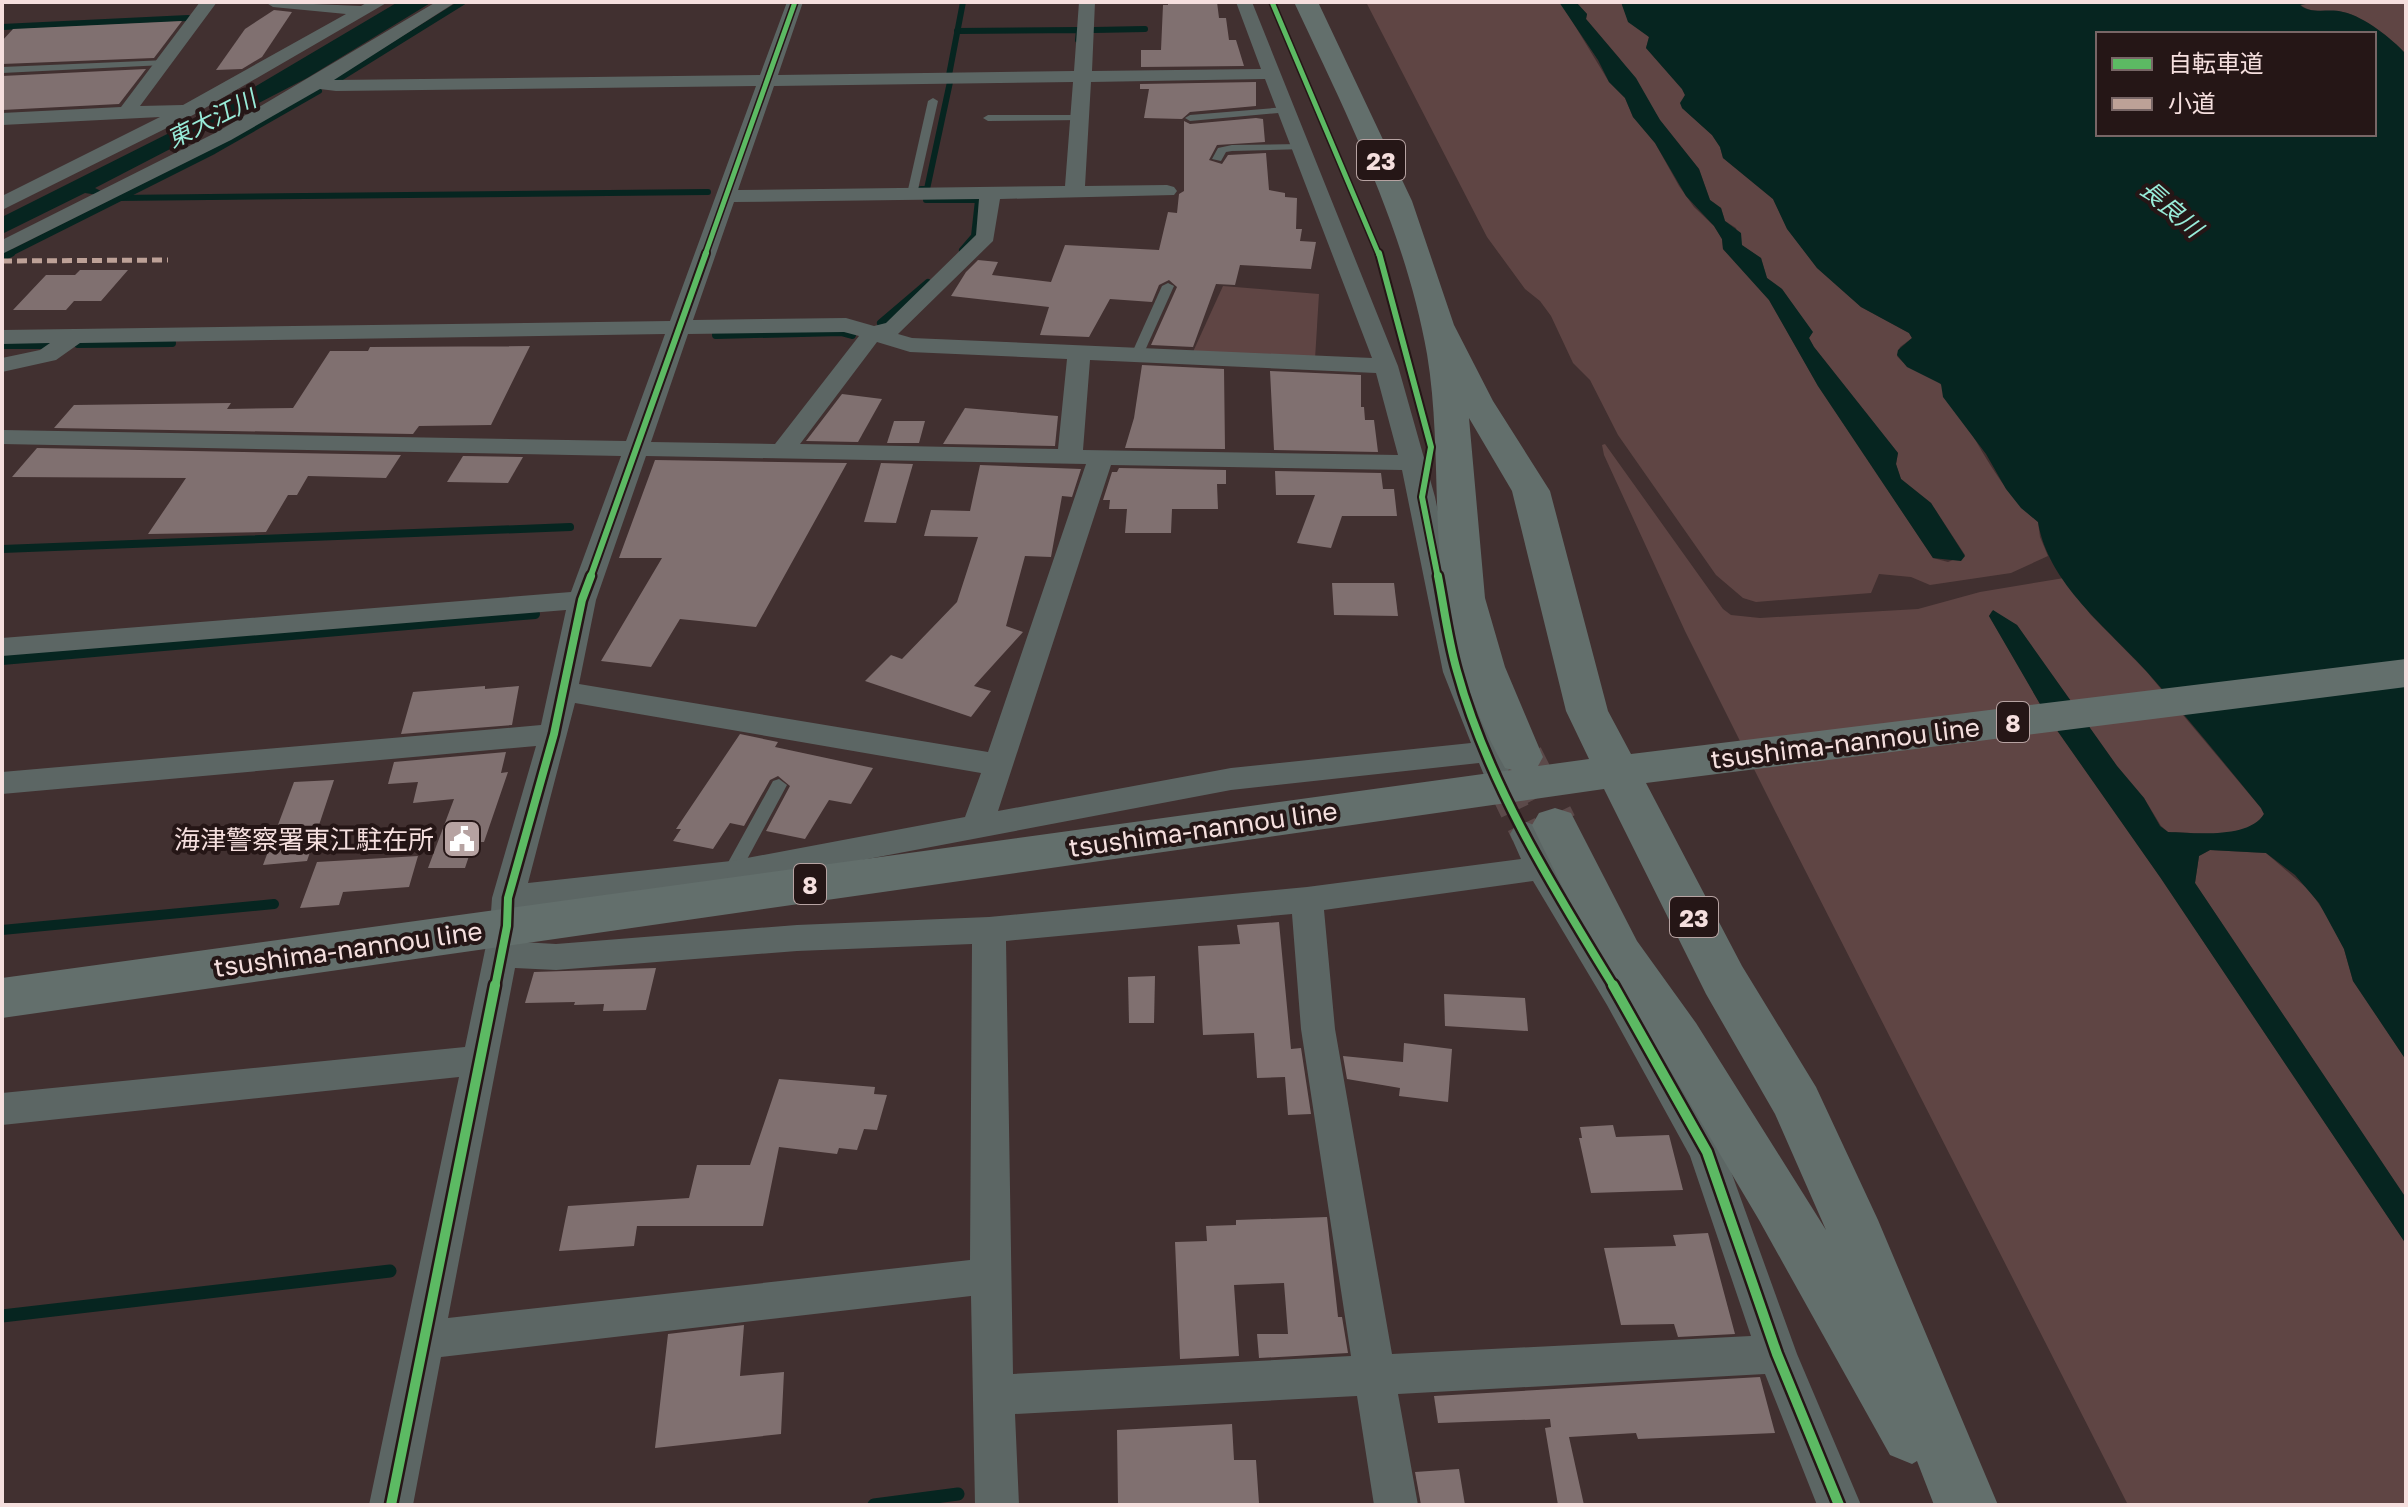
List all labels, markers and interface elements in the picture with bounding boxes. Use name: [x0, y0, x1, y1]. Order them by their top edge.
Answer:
legend: [2096, 32, 2376, 136]
text: 自転車道: [2168, 48, 2264, 77]
water label: 東大江川: [162, 82, 263, 153]
text: 小道: [2168, 88, 2216, 117]
road number: 23: [1357, 140, 1405, 180]
water label: 長良川: [2135, 173, 2211, 245]
road number: 8: [1997, 702, 2029, 742]
street label: tsushima-nannou line: [1709, 711, 1981, 775]
street label: tsushima-nannou line: [1067, 795, 1339, 863]
public building icon: 海津警察署東江駐在所: [441, 818, 483, 860]
place label: 海津警察署東江駐在所: [174, 824, 434, 855]
road number: 8: [794, 864, 826, 904]
road number: 23: [1670, 897, 1718, 937]
street label: tsushima-nannou line: [212, 915, 484, 983]

